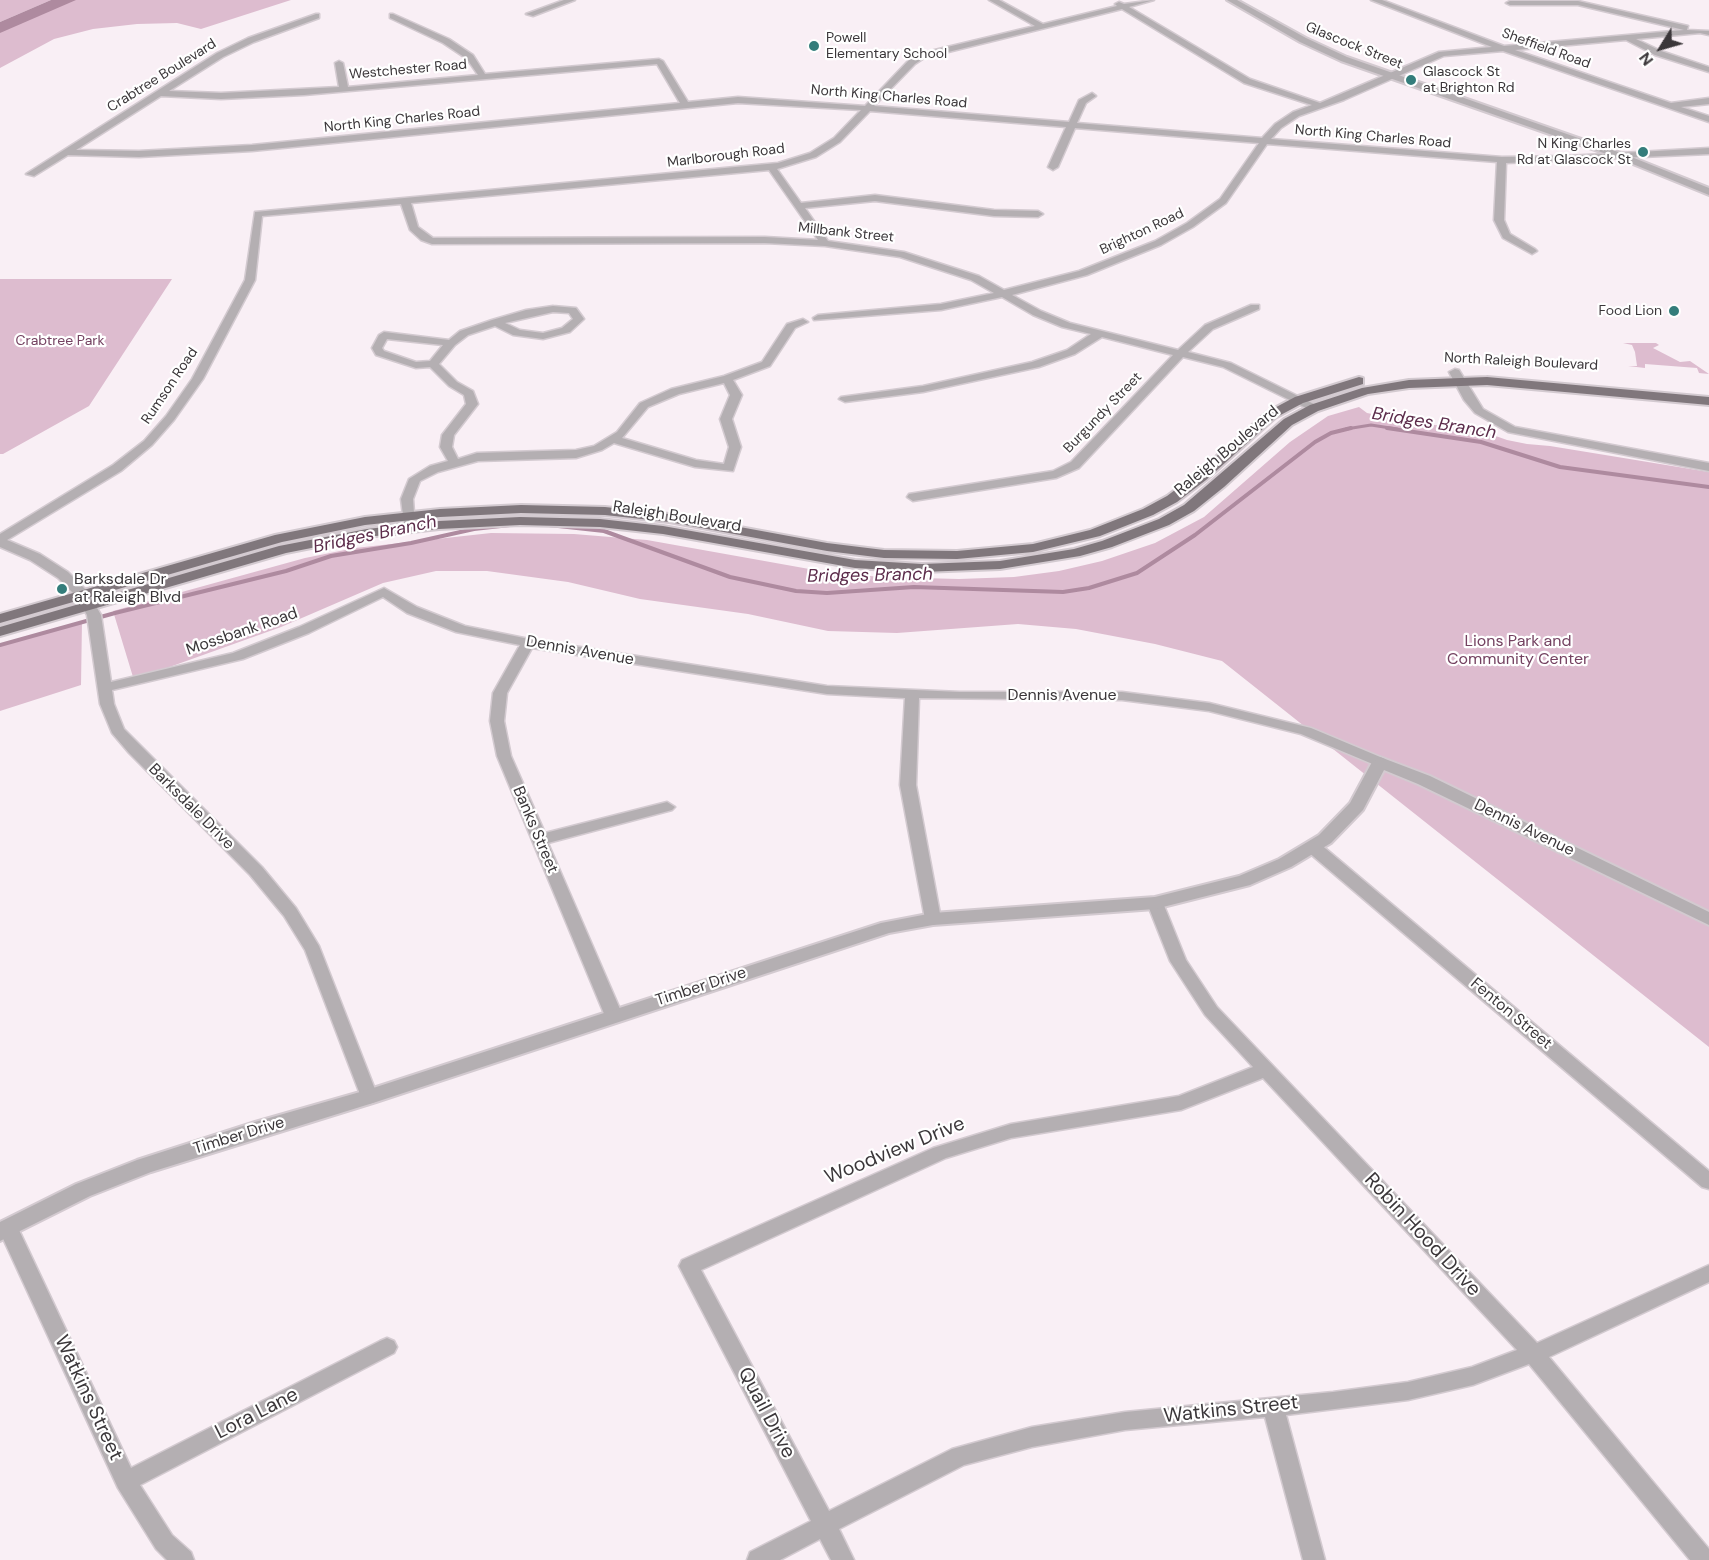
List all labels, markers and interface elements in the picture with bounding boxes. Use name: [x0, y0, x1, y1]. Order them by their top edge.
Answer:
north arrow: [1631, 18, 1691, 78]
street label: Glascock Street: [1303, 19, 1405, 73]
street label: Sheffield Road: [1499, 25, 1593, 73]
place label: Powell Elementary School: [826, 30, 947, 62]
street label: Crabtree Boulevard: [104, 36, 220, 116]
marker: Powell Elementary School: [807, 39, 821, 53]
text: N: [1634, 48, 1658, 70]
street label: Westchester Road: [348, 56, 468, 84]
place label: Glascock St at Brighton Rd: [1423, 64, 1515, 96]
marker: Glascock St at Brighton Rd: [1404, 73, 1418, 87]
street label: North King Charles Road: [810, 82, 968, 112]
street label: North King Charles Road: [323, 103, 481, 137]
street label: North King Charles Road: [1294, 122, 1452, 152]
place label: N King Charles Rd at Glascock St: [1517, 136, 1631, 168]
street label: Marlborough Road: [666, 140, 786, 172]
marker: N King Charles Rd at Glascock St: [1636, 145, 1650, 159]
street label: Brighton Road: [1097, 205, 1187, 259]
street label: Millbank Street: [797, 220, 895, 246]
place label: Food Lion: [1599, 303, 1662, 319]
marker: Food Lion: [1667, 304, 1681, 318]
park label: Crabtree Park: [16, 333, 104, 349]
street label: Rumson Road: [138, 345, 202, 427]
street label: North Raleigh Boulevard: [1444, 350, 1598, 374]
street label: Burgundy Street: [1060, 369, 1146, 457]
street label: Raleigh Boulevard: [1171, 402, 1283, 500]
water label: Bridges Branch: [1370, 404, 1498, 444]
street label: Raleigh Boulevard: [611, 497, 743, 537]
water label: Bridges Branch: [311, 511, 439, 559]
water label: Bridges Branch: [807, 564, 933, 588]
place label: Barksdale Dr at Raleigh Blvd: [74, 570, 181, 608]
marker: Barksdale Dr at Raleigh Blvd: [55, 582, 69, 596]
street label: Mossbank Road: [184, 604, 300, 660]
street label: Dennis Avenue: [525, 632, 635, 670]
park label: Lions Park and Community Center: [1447, 632, 1589, 670]
street label: Dennis Avenue: [1008, 686, 1116, 706]
street label: Barksdale Drive: [144, 760, 238, 854]
street label: Banks Street: [508, 784, 562, 876]
street label: Dennis Avenue: [1471, 795, 1577, 861]
street label: Timber Drive: [653, 963, 749, 1011]
street label: Fenton Street: [1466, 974, 1556, 1054]
street label: Woodview Drive: [822, 1112, 968, 1190]
street label: Timber Drive: [191, 1113, 287, 1159]
street label: Robin Hood Drive: [1359, 1168, 1485, 1302]
street label: Watkins Street: [49, 1332, 127, 1464]
street label: Quail Drive: [732, 1363, 800, 1463]
street label: Lora Lane: [212, 1383, 302, 1445]
street label: Watkins Street: [1163, 1391, 1299, 1429]

